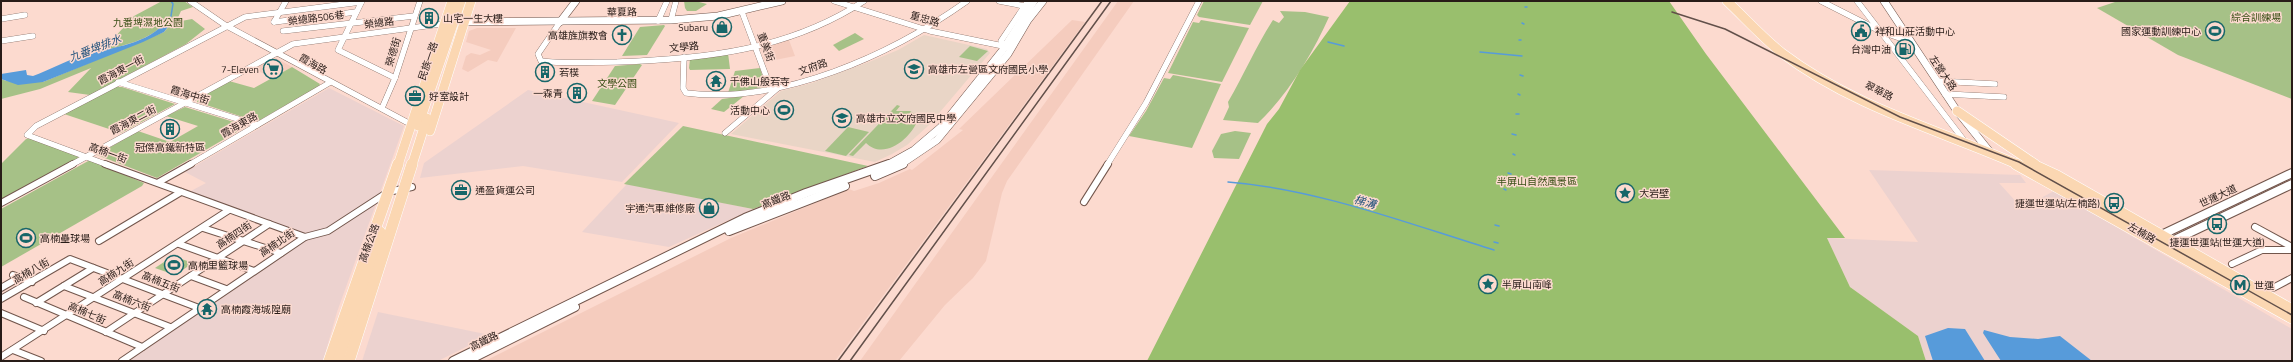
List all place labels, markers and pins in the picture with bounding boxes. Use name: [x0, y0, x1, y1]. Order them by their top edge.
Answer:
building icon: 山宅一生大樓: [418, 7, 440, 29]
place label: 山宅一生大樓: [443, 11, 503, 26]
shop icon: Subaru: [711, 16, 733, 38]
place label: Subaru: [678, 20, 708, 35]
public building icon: 祥和山莊活動中心: [1850, 20, 1872, 42]
sports icon: 國家運動訓練中心: [2204, 20, 2226, 42]
church icon: 高雄旌旗教會: [611, 24, 633, 46]
place label: 祥和山莊活動中心: [1875, 24, 1955, 39]
place label: 國家運動訓練中心: [2121, 24, 2201, 39]
place label: 高雄旌旗教會: [548, 28, 608, 43]
fuel station icon: 台灣中油: [1894, 38, 1916, 60]
place label: 台灣中油: [1851, 42, 1891, 57]
supermarket icon: 7-Eleven: [262, 58, 284, 80]
school or university icon: 高雄市左營區文府國民小學: [903, 58, 925, 80]
building icon: 若樸: [534, 61, 556, 83]
place label: 7-Eleven: [221, 62, 259, 77]
place label: 高雄市左營區文府國民小學: [928, 62, 1048, 77]
place label: 若樸: [559, 65, 579, 80]
temple icon: 千佛山般若寺: [705, 70, 727, 92]
place label: 千佛山般若寺: [730, 74, 790, 89]
building icon: 一森青: [566, 82, 588, 104]
office icon: 好室設計: [404, 85, 426, 107]
place label: 一森青: [533, 86, 563, 101]
place label: 好室設計: [429, 89, 469, 104]
sports icon: 活動中心: [773, 99, 795, 121]
place label: 活動中心: [730, 103, 770, 118]
school or university icon: 高雄市立文府國民中學: [831, 107, 853, 129]
place label: 高雄市立文府國民中學: [856, 111, 956, 126]
building icon: 冠傑高鐵新特區: [159, 118, 181, 140]
place label: 冠傑高鐵新特區: [135, 140, 205, 155]
office icon: 通盈貨運公司: [450, 179, 472, 201]
place icon: 大岩壁: [1614, 182, 1636, 204]
place label: 通盈貨運公司: [475, 183, 535, 198]
place label: 大岩壁: [1639, 186, 1669, 201]
bus stop icon: 捷運世運站(左楠路): [2103, 192, 2125, 214]
place label: 捷運世運站(左楠路): [2015, 196, 2100, 211]
shop icon: 宇通汽車維修廠: [698, 197, 720, 219]
place label: 宇通汽車維修廠: [625, 201, 695, 216]
bus stop icon: 捷運世運站(世運大道): [2206, 213, 2228, 235]
sports icon: 高楠壘球場: [15, 227, 37, 249]
place label: 高楠壘球場: [40, 231, 90, 246]
place label: 捷運世運站(世運大道): [2169, 235, 2265, 250]
sports icon: 高楠里籃球場: [163, 254, 185, 276]
place label: 高楠里籃球場: [188, 258, 248, 273]
place icon: 半屏山南峰: [1477, 273, 1499, 295]
metro station icon: 世運: [2229, 274, 2251, 296]
place label: 半屏山南峰: [1502, 277, 1552, 292]
place label: 世運: [2254, 278, 2274, 293]
temple icon: 高楠霞海城隍廟: [196, 298, 218, 320]
place label: 高楠霞海城隍廟: [221, 302, 291, 317]

